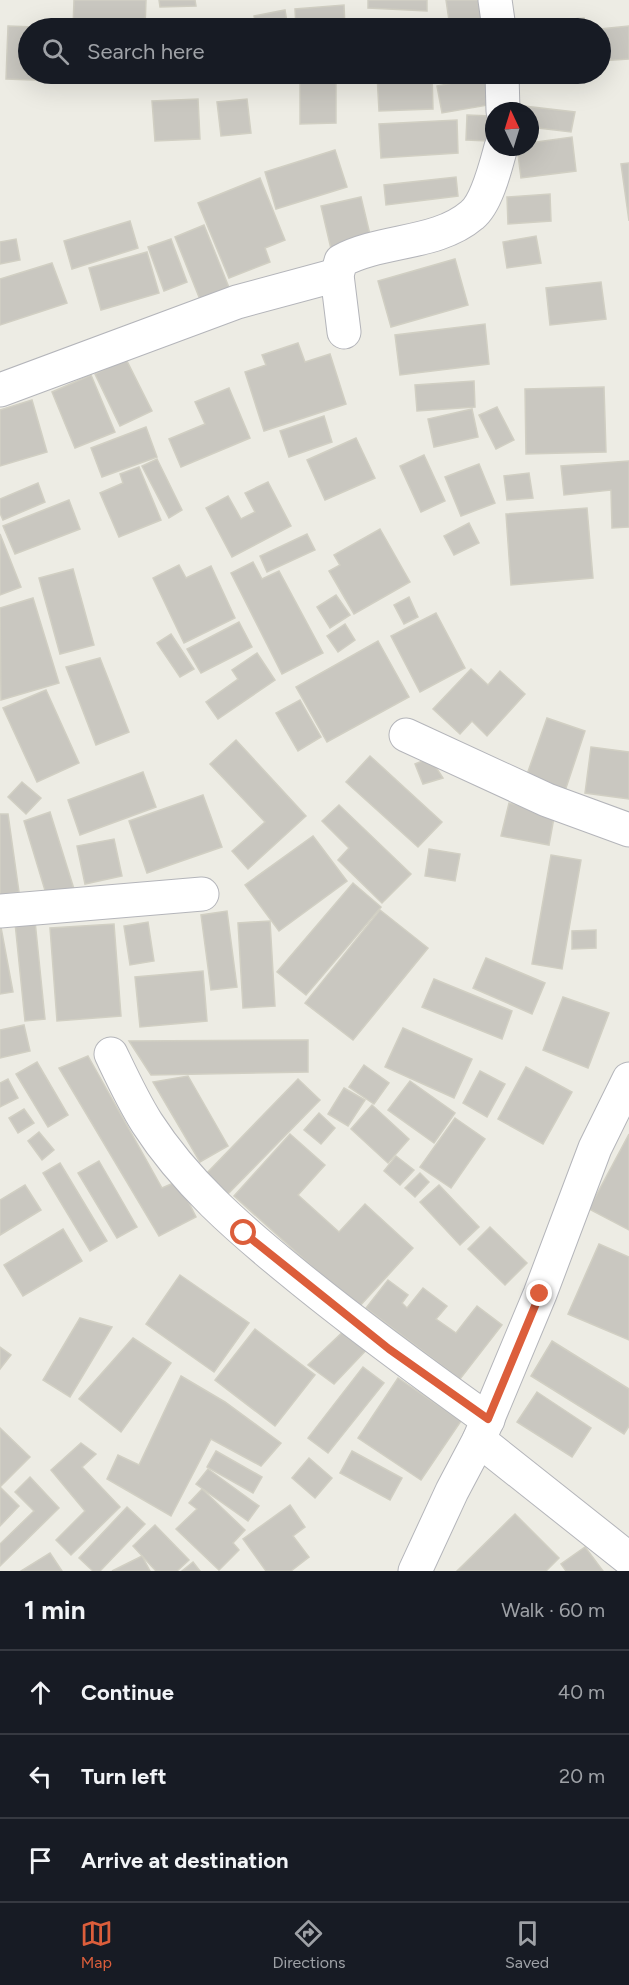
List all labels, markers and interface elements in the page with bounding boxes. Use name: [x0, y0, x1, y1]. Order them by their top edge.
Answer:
search box: [18, 18, 611, 84]
icon: search: [39, 35, 72, 68]
text: Search here: [87, 38, 205, 65]
north arrow: [485, 102, 539, 156]
route start: [230, 1219, 256, 1245]
route end: [526, 1280, 552, 1306]
text: 1 min: [24, 1594, 85, 1626]
text: Walk · 60 m: [501, 1598, 605, 1622]
icon: ahead: [24, 1676, 57, 1709]
text: Continue: [81, 1679, 174, 1706]
text: 40 m: [558, 1680, 605, 1704]
icon: left: [24, 1760, 57, 1793]
text: Turn left: [81, 1763, 167, 1790]
text: 20 m: [559, 1764, 605, 1788]
icon: arrive: [24, 1844, 57, 1877]
text: Arrive at destination: [81, 1847, 289, 1874]
tab: Map: [80, 1917, 113, 1972]
tab: Directions: [272, 1917, 345, 1972]
tab: Saved: [505, 1917, 549, 1972]

